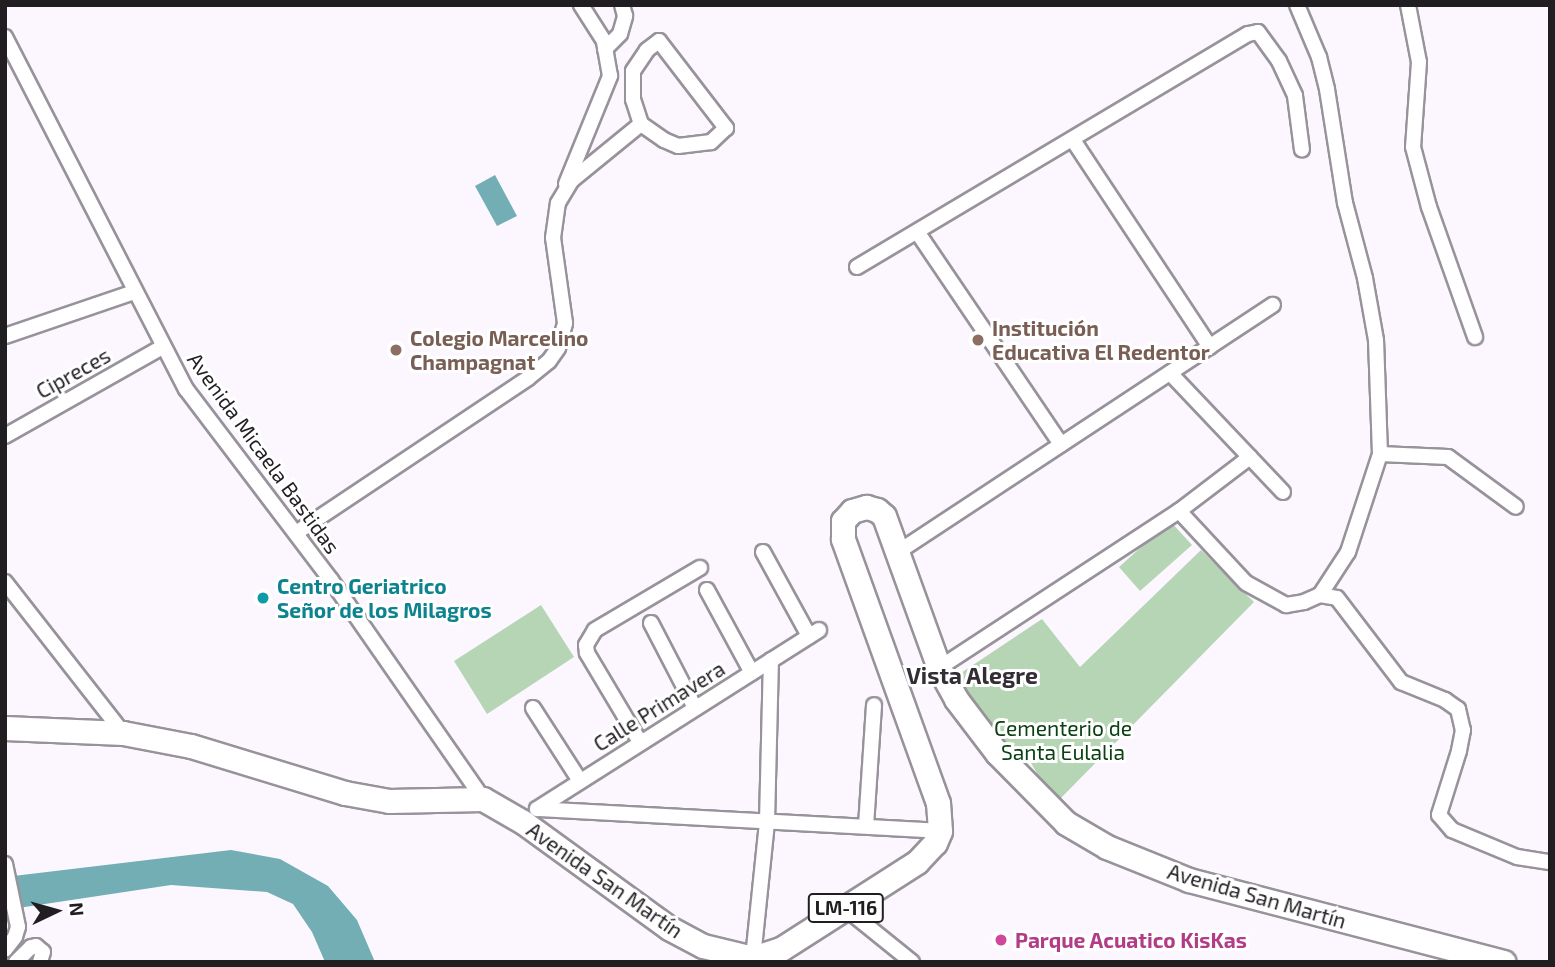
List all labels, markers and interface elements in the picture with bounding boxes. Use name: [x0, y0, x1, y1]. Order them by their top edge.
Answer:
place label: Institución Educativa El Redentor: [992, 315, 1210, 365]
place label: Colegio Marcelino Champagnat: [410, 325, 588, 375]
marker: Institución Educativa El Redentor: [970, 332, 986, 348]
street label: Cipreces: [32, 342, 114, 404]
marker: Colegio Marcelino Champagnat: [388, 342, 404, 358]
street label: Avenida Micaela Bastidas: [183, 348, 345, 558]
place label: Centro Geriatrico Señor de los Milagros: [277, 573, 492, 623]
marker: Centro Geriatrico Señor de los Milagros: [255, 590, 271, 606]
street label: Calle Primavera: [589, 656, 729, 756]
district label: Vista Alegre: [906, 661, 1038, 689]
park label: Cementerio de Santa Eulalia: [994, 715, 1132, 765]
street label: Avenida San Martín: [522, 817, 688, 943]
street label: Avenida San Martín: [1165, 858, 1349, 934]
north arrow: [21, 876, 91, 946]
road number: LM-116: [808, 893, 884, 924]
text: N: [65, 901, 89, 917]
place label: Parque Acuatico KisKas: [1015, 927, 1247, 953]
marker: Parque Acuatico KisKas: [993, 932, 1009, 948]

